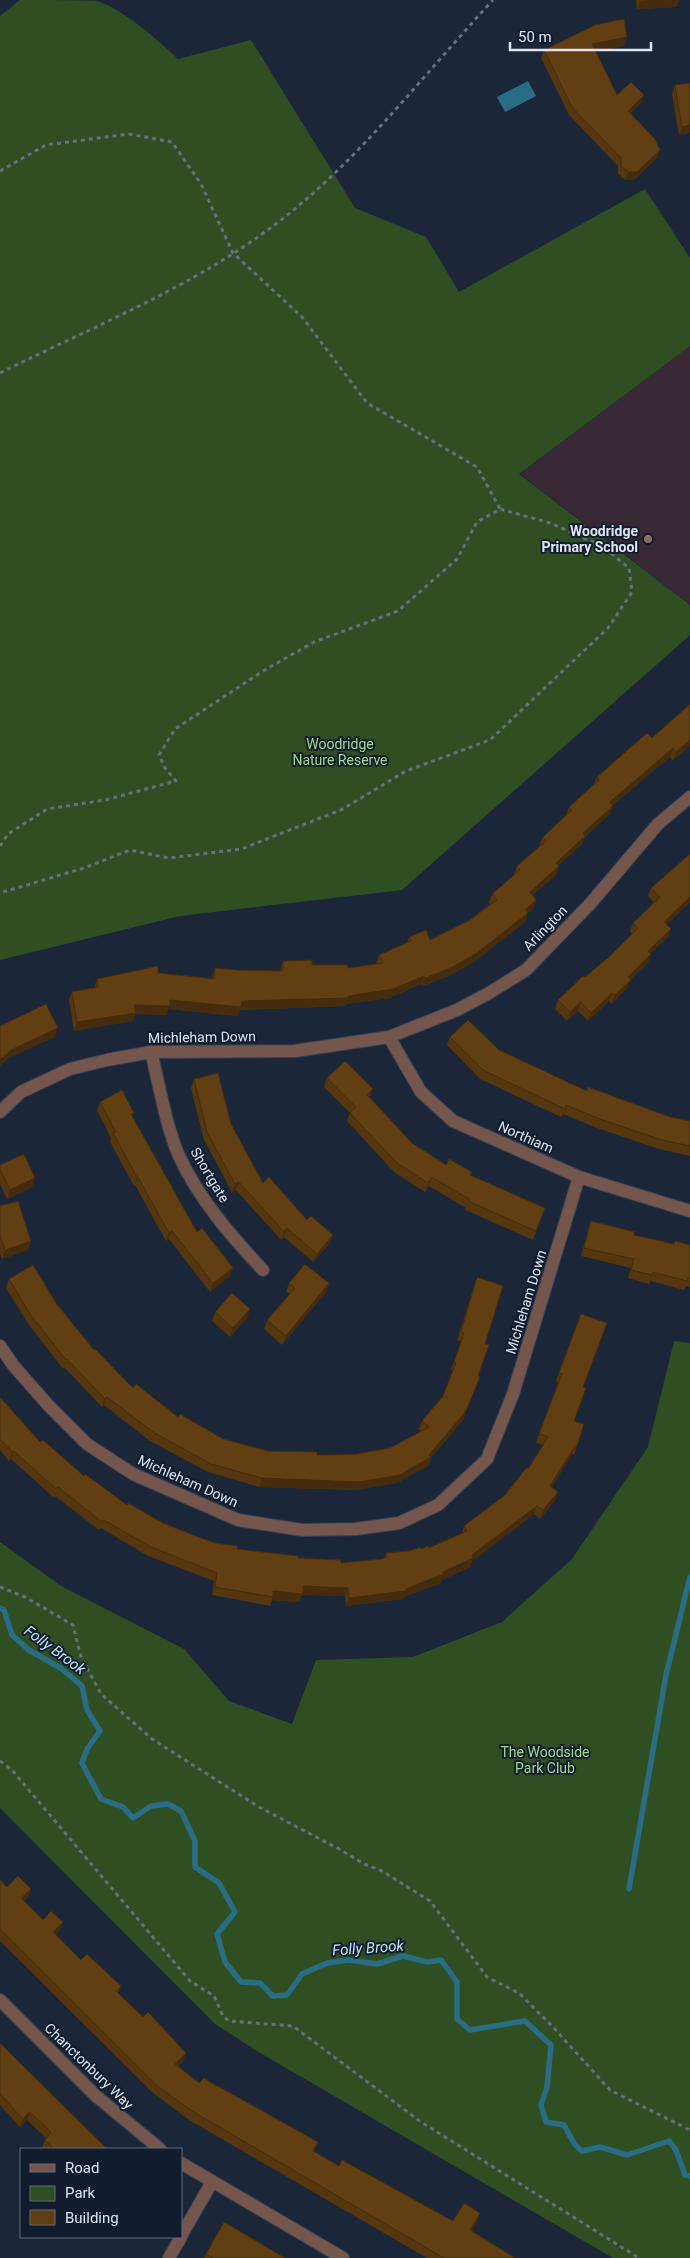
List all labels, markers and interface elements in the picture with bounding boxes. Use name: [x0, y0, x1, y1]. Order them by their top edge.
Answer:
scale bar: [510, 20, 651, 52]
text: 50 m: [518, 28, 552, 46]
place label: Woodridge Primary School: [541, 523, 638, 555]
marker: Woodridge Primary School: [642, 533, 654, 545]
park label: Woodridge Nature Reserve: [292, 736, 388, 768]
street label: Arlington: [520, 902, 570, 954]
street label: Michleham Down: [148, 1028, 256, 1046]
street label: Northiam: [496, 1118, 556, 1156]
street label: Shortgate: [187, 1145, 233, 1205]
street label: Michleham Down: [503, 1248, 549, 1356]
street label: Michleham Down: [135, 1452, 241, 1510]
water label: Folly Brook: [21, 1622, 90, 1679]
park label: The Woodside Park Club: [501, 1744, 589, 1776]
water label: Folly Brook: [332, 1936, 405, 1959]
street label: Chanctonbury Way: [42, 2020, 137, 2112]
legend: [20, 2148, 182, 2238]
text: Road: [65, 2159, 99, 2177]
text: Park: [65, 2184, 96, 2202]
text: Building: [65, 2209, 119, 2227]

